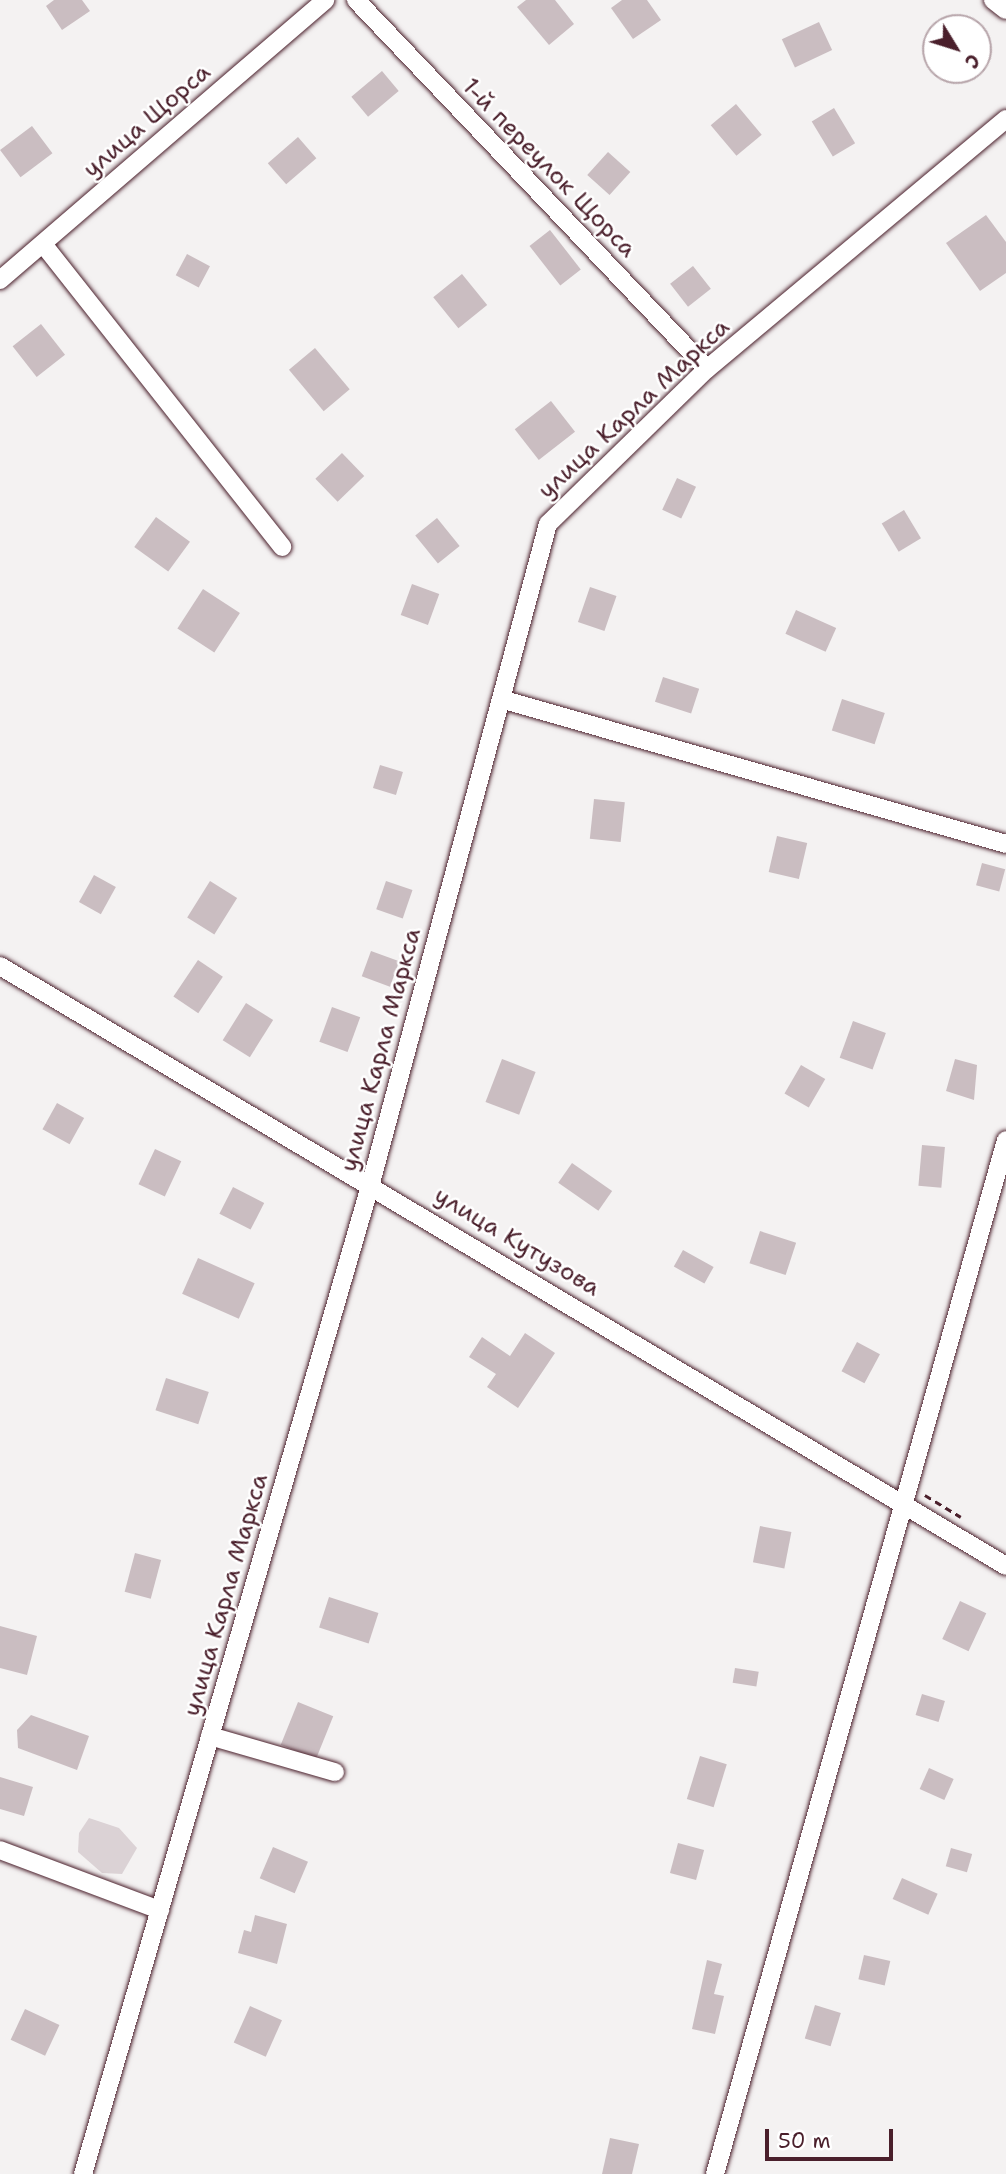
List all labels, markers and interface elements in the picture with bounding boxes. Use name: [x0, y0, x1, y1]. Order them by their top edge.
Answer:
north arrow: [922, 14, 992, 84]
text: С: [959, 49, 986, 73]
street label: улица Щорса: [77, 58, 217, 184]
street label: 1-й переулок Щорса: [456, 72, 642, 264]
street label: улица Карла Маркса: [532, 313, 736, 505]
street label: улица Карла Маркса: [335, 925, 427, 1175]
street label: улица Кутузова: [429, 1181, 605, 1303]
street label: улица Карла Маркса: [178, 1470, 274, 1720]
scale bar: [768, 2114, 896, 2158]
text: 50 m: [778, 2127, 831, 2155]

